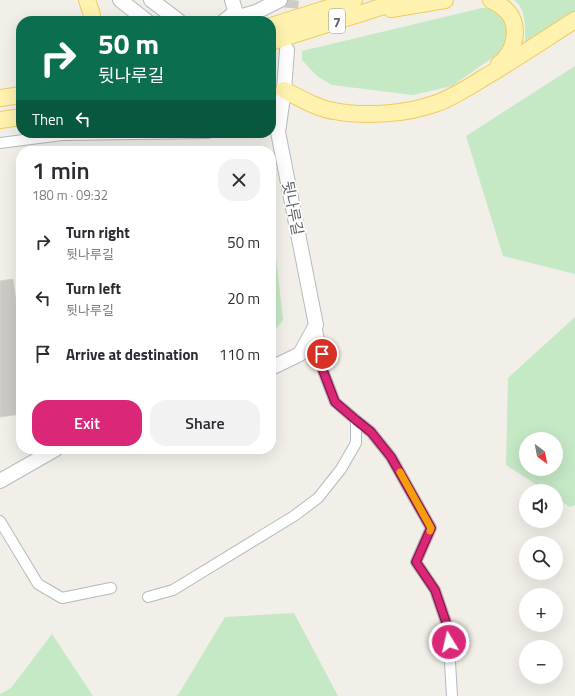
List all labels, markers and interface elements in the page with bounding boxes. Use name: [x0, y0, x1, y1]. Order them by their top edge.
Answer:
road number: 7: [329, 9, 345, 33]
text: 50 m: [98, 22, 159, 65]
icon: right: [32, 32, 84, 84]
text: 뒷나루길: [98, 62, 164, 89]
text: Then: [32, 108, 64, 131]
icon: left: [72, 108, 94, 130]
text: 1 min: [32, 152, 90, 188]
button: close: [218, 159, 260, 201]
street label: 뒷나루길: [276, 179, 310, 237]
text: 180 m · 09:32: [32, 185, 108, 205]
text: Turn right: [66, 221, 130, 244]
icon: right: [32, 231, 54, 253]
text: 50 m: [227, 231, 260, 254]
text: 뒷나루길: [66, 244, 114, 264]
text: Turn left: [66, 277, 121, 300]
icon: left: [32, 287, 54, 309]
text: 20 m: [227, 287, 260, 310]
text: 뒷나루길: [66, 300, 114, 320]
pin: [305, 337, 339, 371]
icon: arrive: [32, 343, 54, 365]
text: Arrive at destination: [66, 343, 199, 366]
text: 110 m: [219, 343, 260, 366]
icon: arrive: [311, 343, 333, 365]
button: Exit: [32, 400, 142, 446]
button: Share: [150, 400, 260, 446]
north arrow: [519, 432, 563, 476]
map controls: [519, 432, 563, 684]
button: sound: [519, 484, 563, 528]
button: search: [519, 536, 563, 580]
button: +: [519, 588, 563, 632]
position arrow: [428, 621, 470, 663]
button: −: [519, 640, 563, 684]

